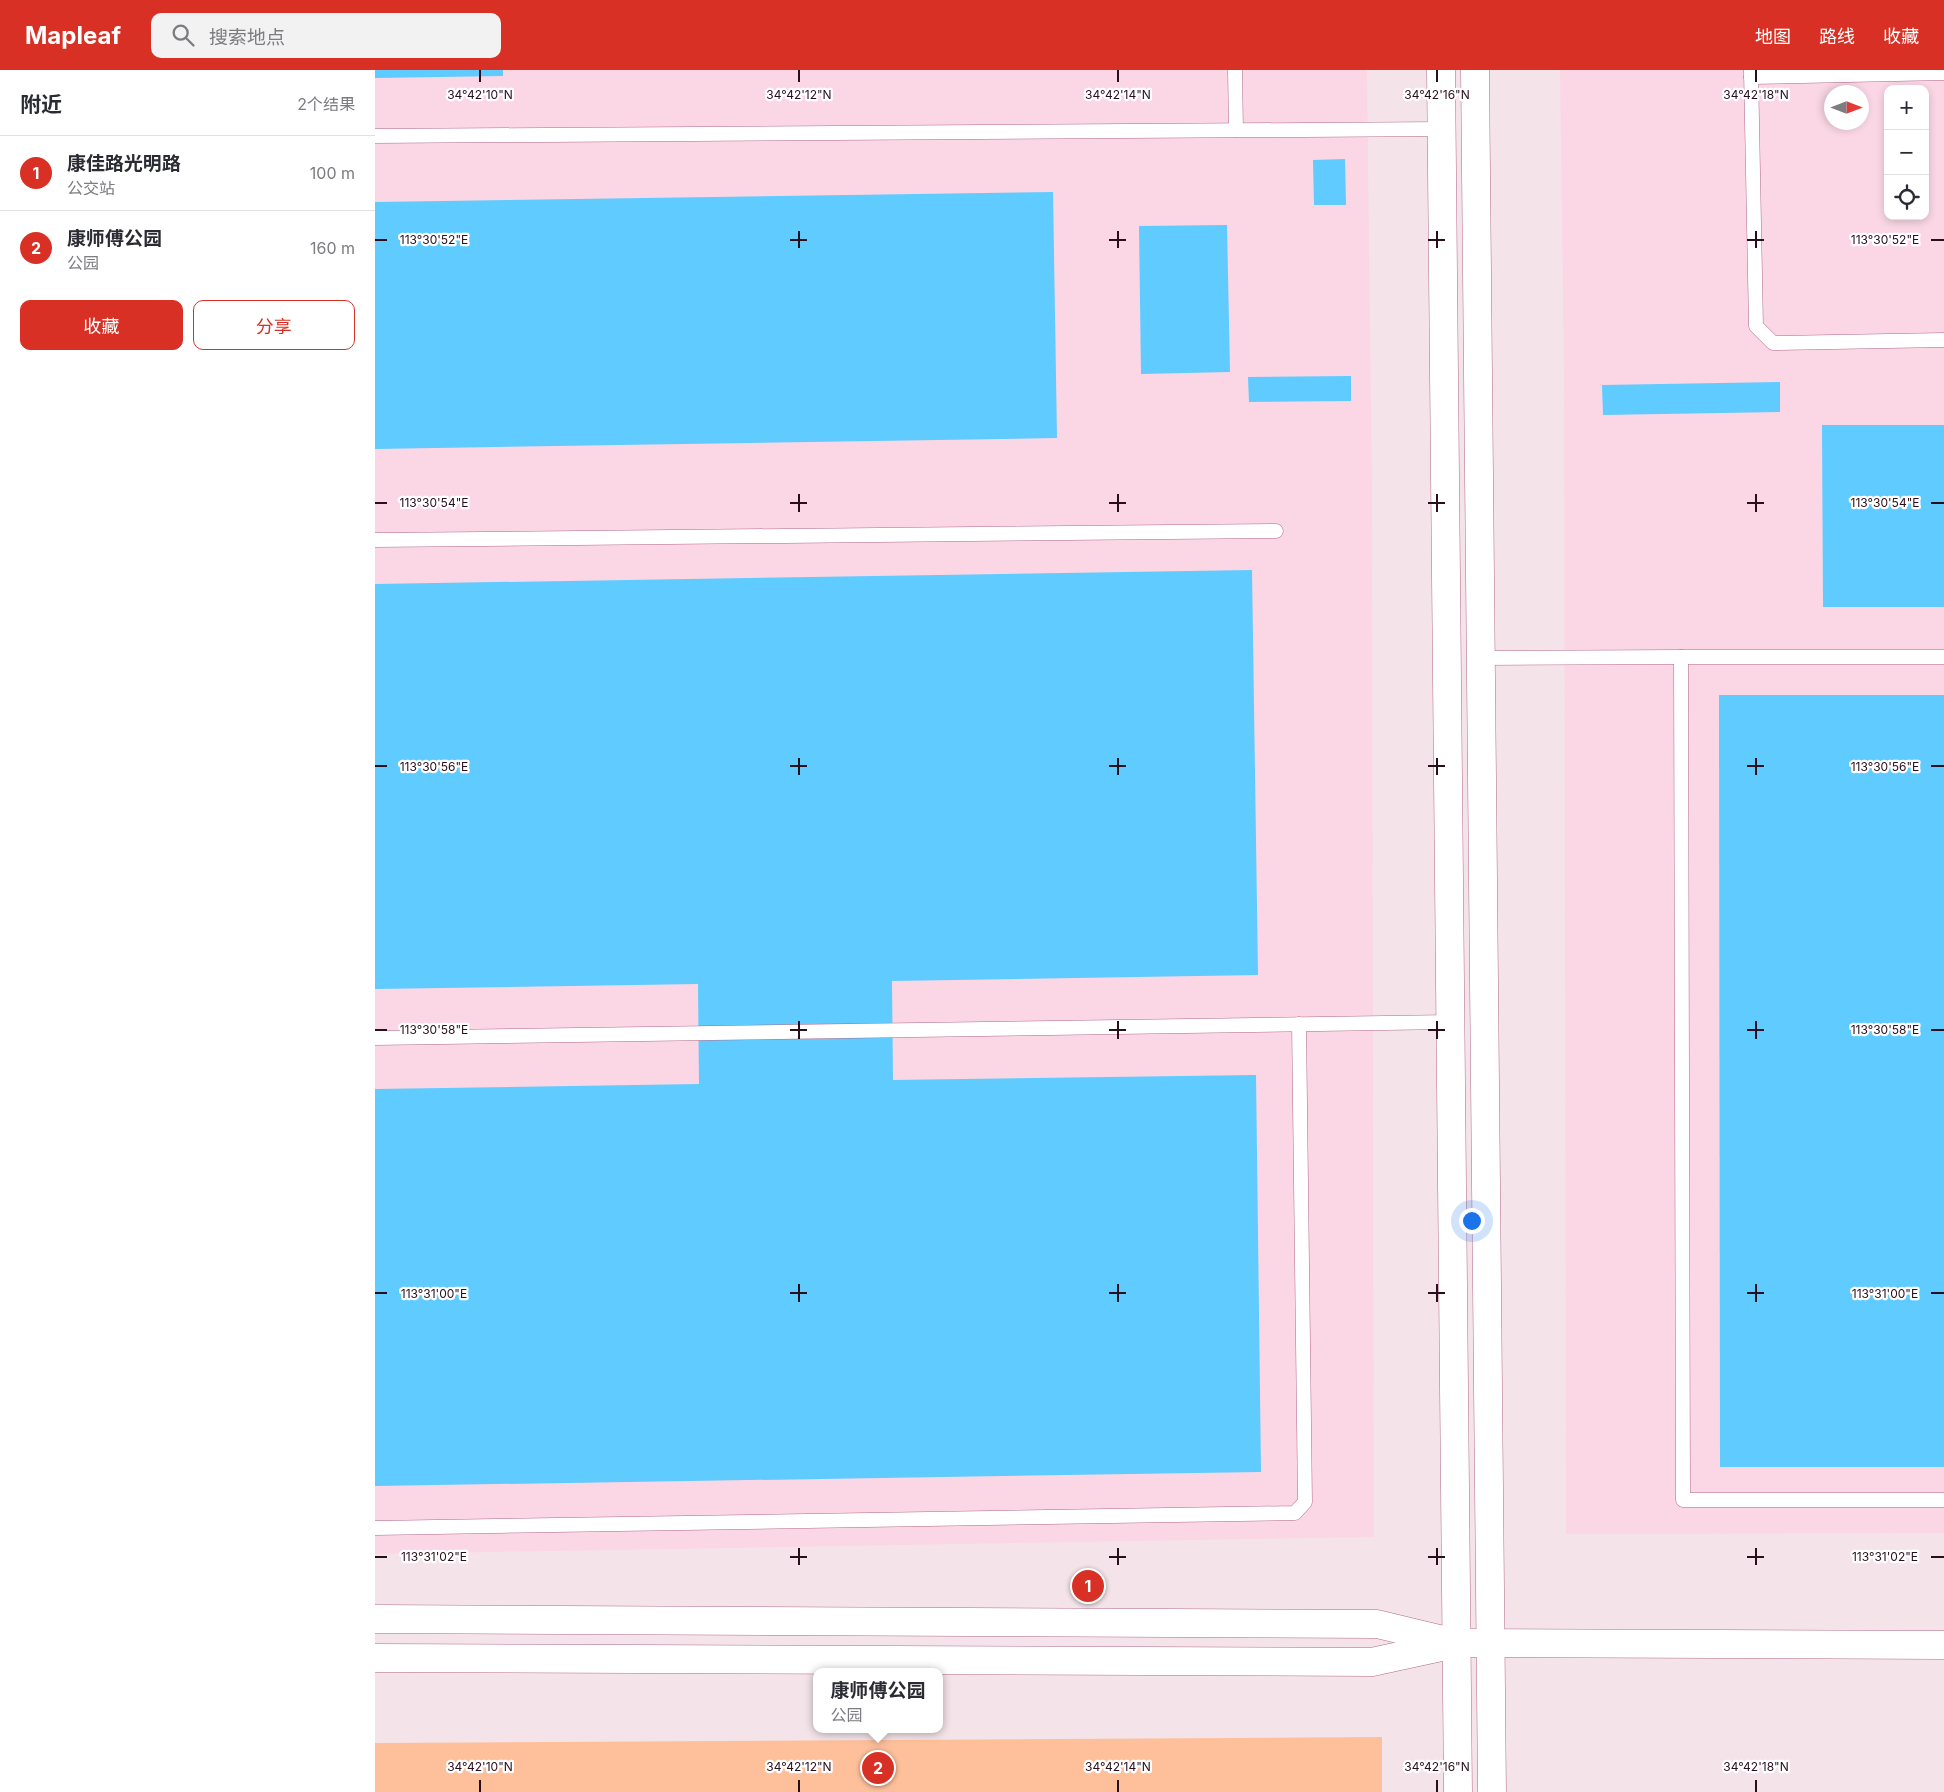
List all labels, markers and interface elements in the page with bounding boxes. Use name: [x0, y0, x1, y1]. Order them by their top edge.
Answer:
search box: [151, 13, 501, 58]
text: Mapleaf: [25, 21, 121, 50]
icon: search: [169, 21, 197, 49]
text: 搜索地点: [209, 26, 285, 49]
text: 地图: [1755, 26, 1791, 47]
text: 路线: [1819, 26, 1855, 47]
text: 收藏: [1883, 26, 1919, 47]
north arrow: [1824, 85, 1869, 130]
map controls: [1884, 85, 1929, 220]
button: +: [1884, 85, 1929, 130]
text: 34°42'10"N: [447, 87, 513, 102]
text: 34°42'12"N: [766, 87, 832, 102]
text: 34°42'14"N: [1085, 87, 1151, 102]
text: 34°42'16"N: [1404, 87, 1470, 102]
text: 34°42'18"N: [1723, 87, 1789, 102]
text: 附近: [20, 92, 62, 117]
text: 2个结果: [297, 94, 355, 114]
button: −: [1884, 130, 1929, 175]
text: 康佳路光明路: [67, 152, 181, 175]
text: 1: [33, 163, 39, 183]
text: 100 m: [310, 163, 355, 183]
button: locate: [1884, 175, 1929, 220]
text: 公交站: [67, 178, 115, 198]
text: 康师傅公园: [67, 227, 162, 250]
text: 113°30'52"E: [400, 232, 468, 247]
text: 113°30'52"E: [1851, 232, 1919, 247]
text: 2: [31, 238, 41, 258]
text: 160 m: [310, 238, 355, 258]
text: 公园: [67, 253, 99, 273]
button: 收藏: [20, 300, 183, 350]
button: 分享: [193, 300, 355, 350]
text: 113°30'54"E: [400, 495, 468, 510]
text: 113°30'54"E: [1851, 495, 1919, 510]
text: 113°30'56"E: [400, 759, 468, 774]
text: 113°30'56"E: [1851, 759, 1919, 774]
text: 113°30'58"E: [400, 1022, 468, 1037]
text: 113°30'58"E: [1851, 1022, 1919, 1037]
your location: [1459, 1208, 1485, 1234]
text: 113°31'00"E: [401, 1286, 467, 1301]
text: 113°31'00"E: [1852, 1286, 1918, 1301]
text: 113°31'02"E: [401, 1549, 467, 1564]
text: 113°31'02"E: [1852, 1549, 1918, 1564]
pin: 1: [1072, 1567, 1104, 1605]
popup: [813, 1668, 943, 1733]
text: 康师傅公园: [830, 1679, 926, 1702]
text: 公园: [830, 1705, 863, 1725]
pin: 2: [862, 1749, 894, 1787]
text: 34°42'10"N: [447, 1759, 513, 1774]
text: 34°42'12"N: [766, 1759, 832, 1774]
text: 34°42'14"N: [1085, 1759, 1151, 1774]
text: 34°42'16"N: [1404, 1759, 1470, 1774]
text: 34°42'18"N: [1723, 1759, 1789, 1774]

